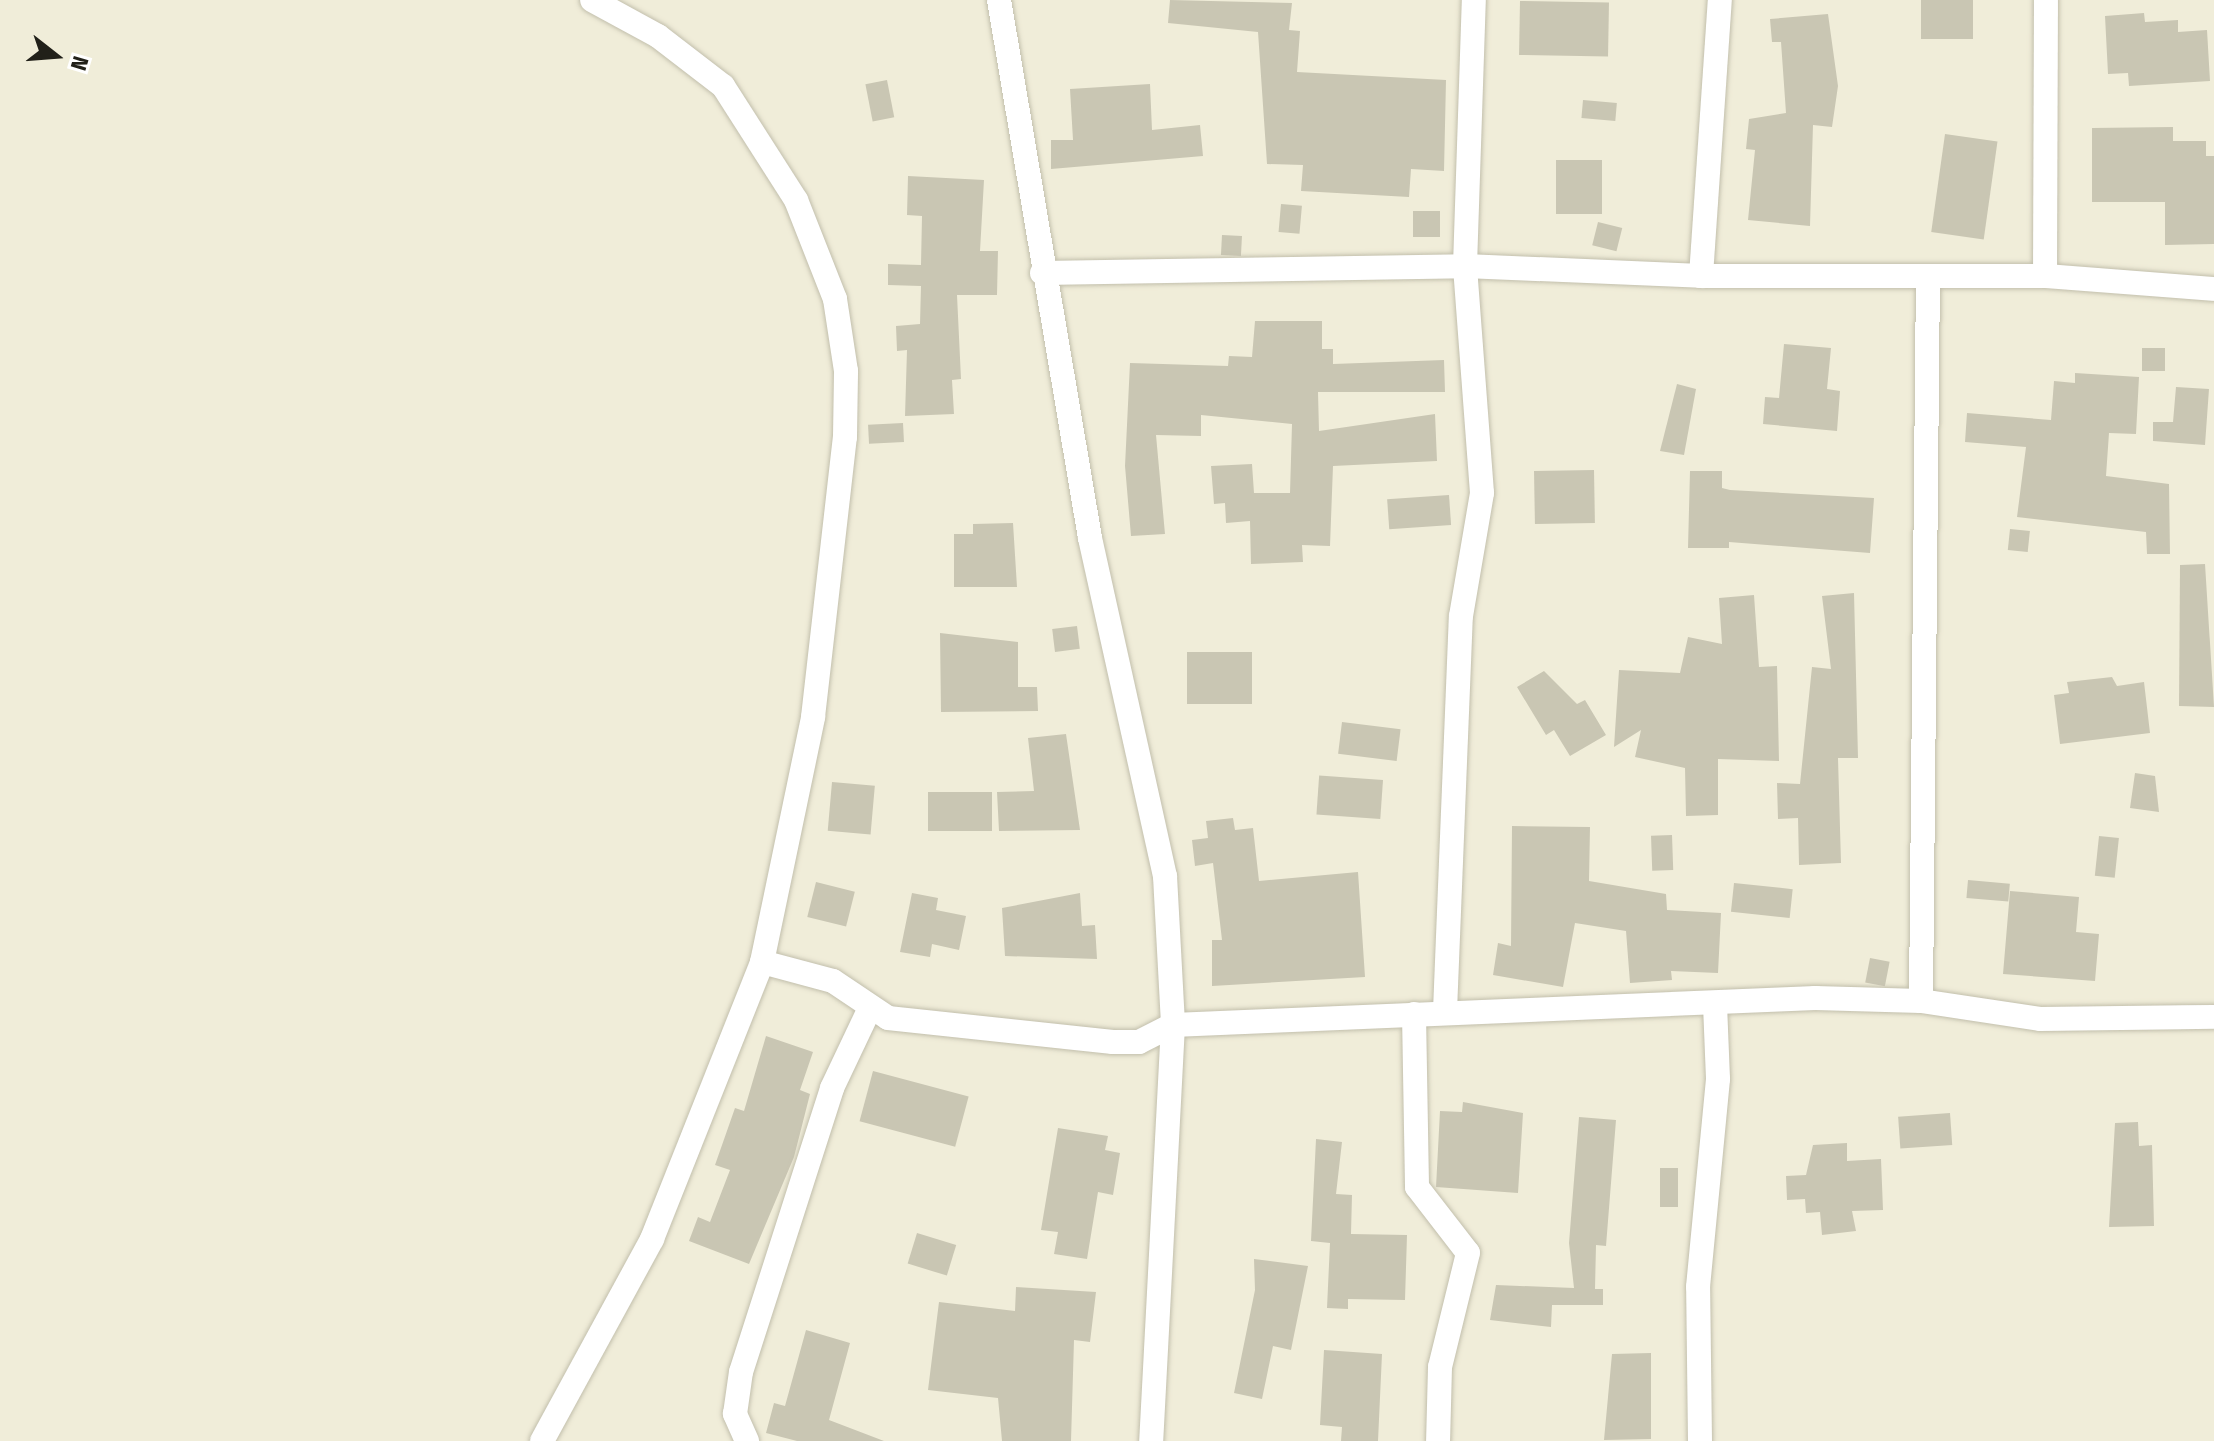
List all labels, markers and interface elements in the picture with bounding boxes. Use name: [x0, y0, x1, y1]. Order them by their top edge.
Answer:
north arrow: [16, 16, 96, 96]
text: N: [65, 53, 94, 73]

